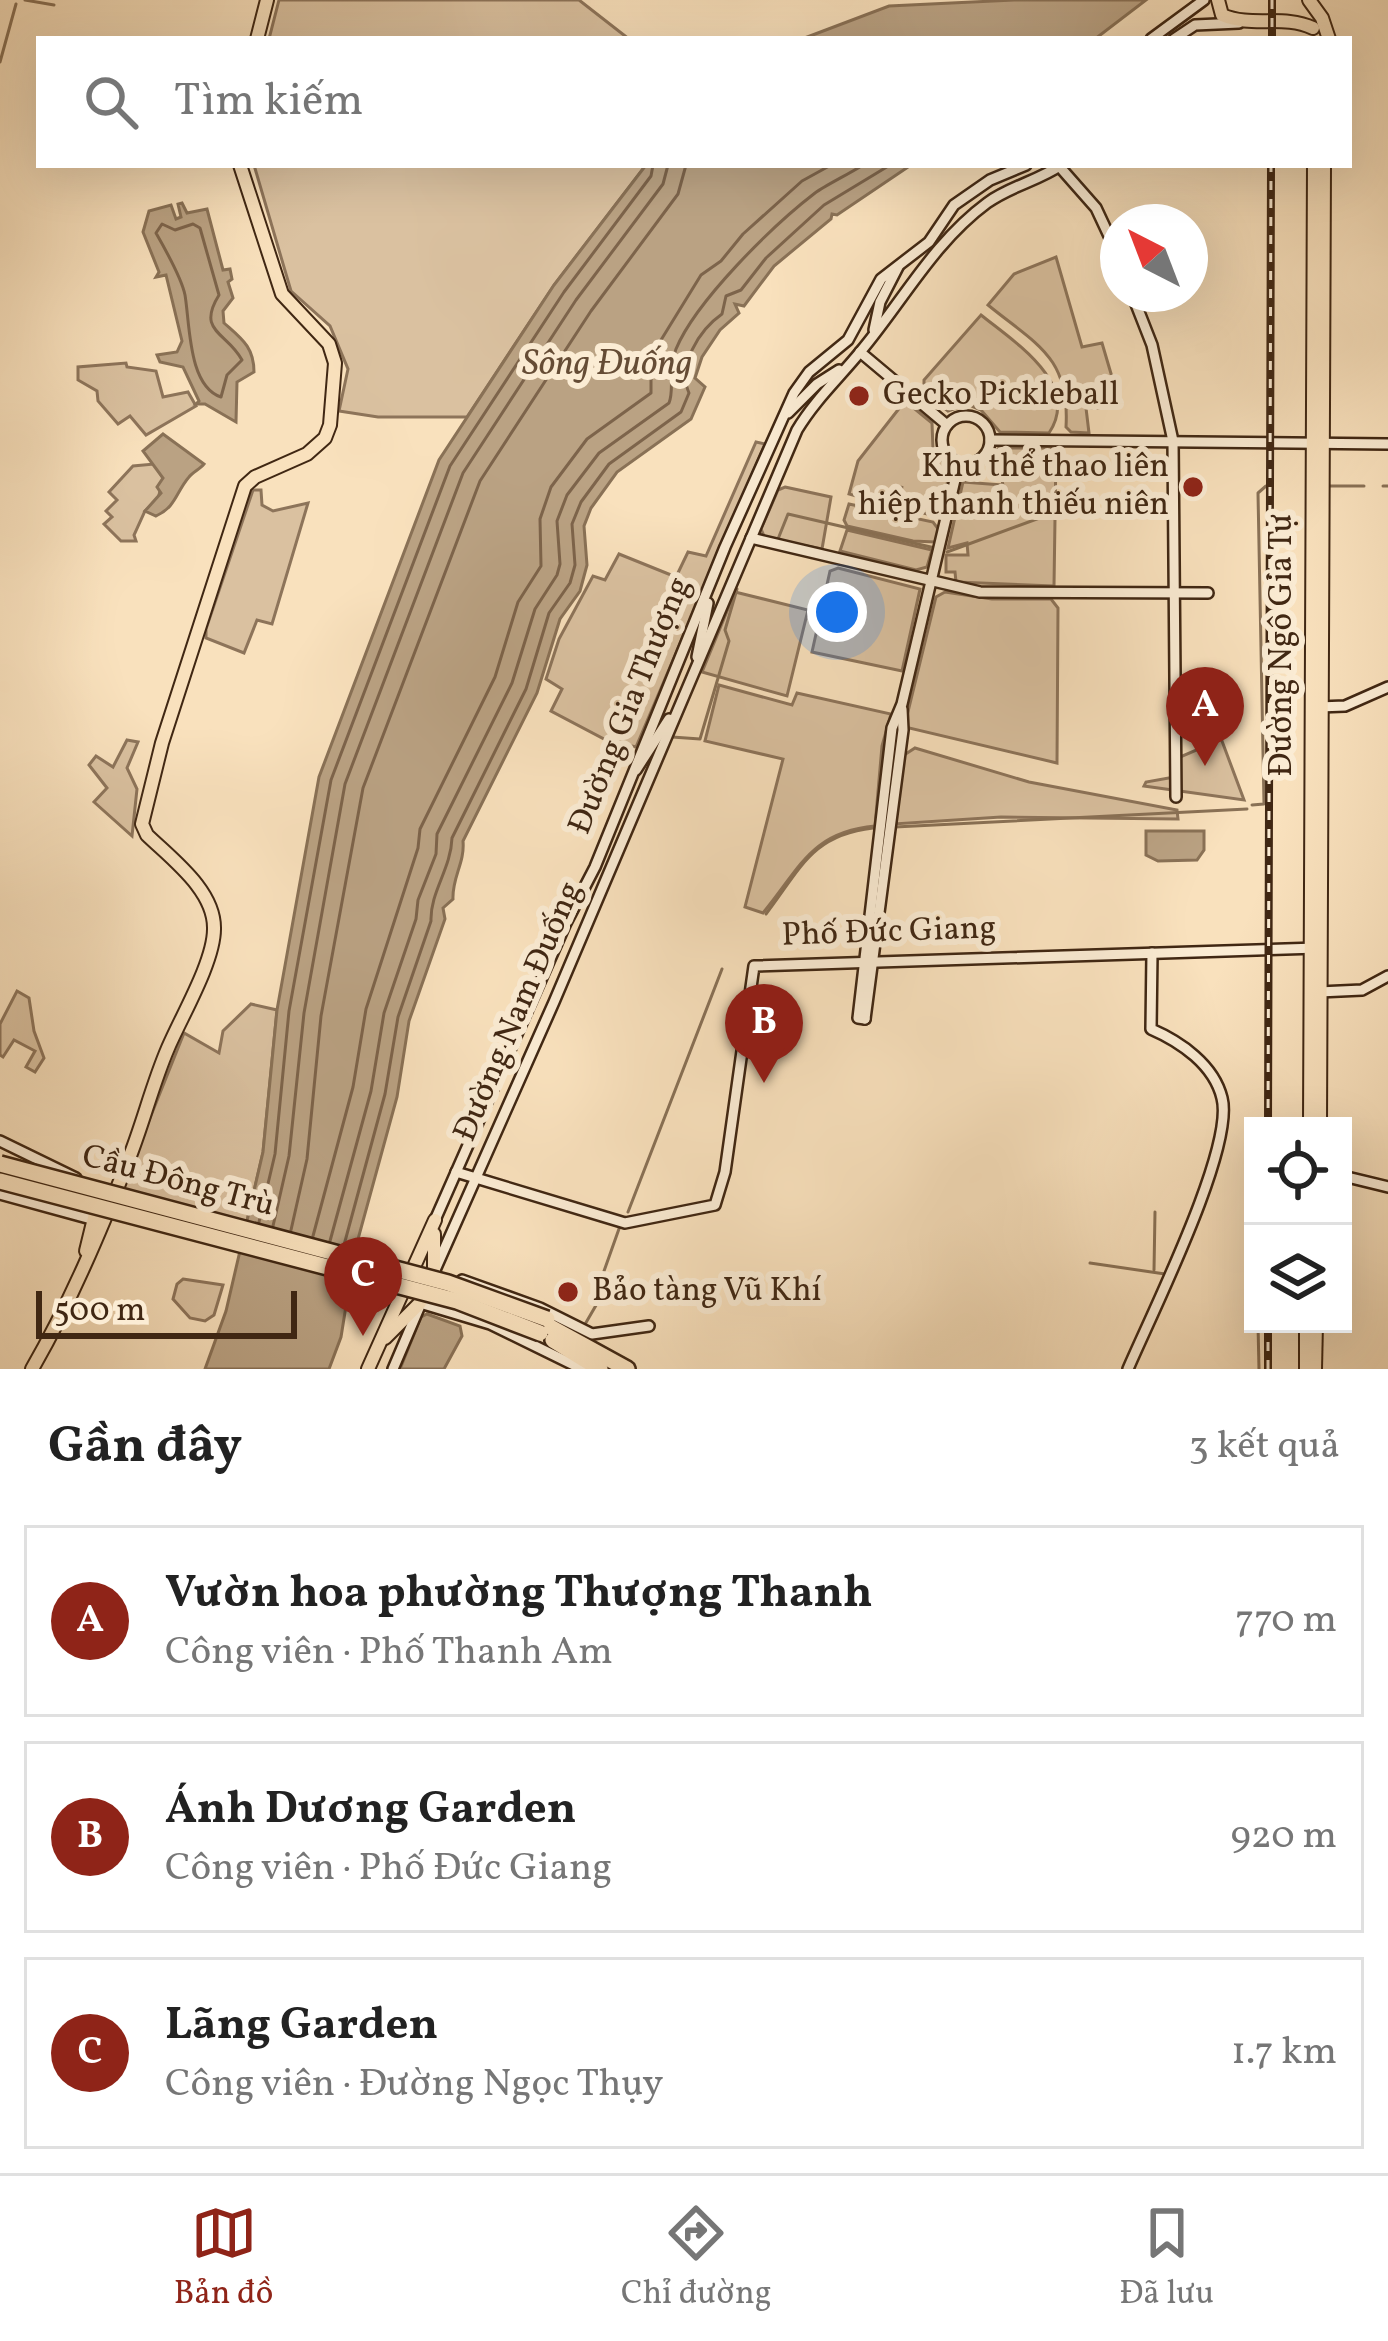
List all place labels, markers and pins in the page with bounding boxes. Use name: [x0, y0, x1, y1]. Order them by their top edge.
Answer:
place label: Gecko Pickleball: [883, 373, 1119, 419]
marker: Gecko Pickleball: [846, 383, 872, 409]
place label: Khu thể thao liên hiệp thanh thiếu niên: [858, 445, 1169, 529]
marker: Khu thể thao liên hiệp thanh thiếu niên: [1180, 474, 1206, 500]
pin: A: [1166, 667, 1244, 766]
pin: B: [725, 984, 803, 1083]
pin: C: [324, 1237, 402, 1336]
place label: Bảo tàng Vũ Khí: [592, 1269, 822, 1315]
marker: Bảo tàng Vũ Khí: [555, 1279, 581, 1305]

